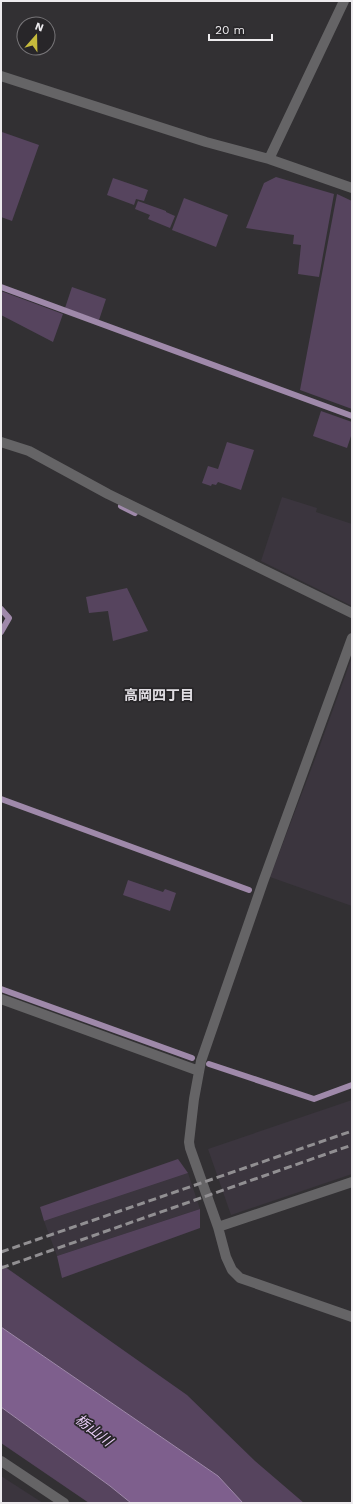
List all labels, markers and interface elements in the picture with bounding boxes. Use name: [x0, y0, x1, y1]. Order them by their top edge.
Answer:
north arrow: [16, 16, 56, 56]
scale bar: [209, 16, 272, 42]
text: N: [33, 20, 45, 35]
text: 20 m: [215, 23, 245, 37]
district label: 高岡四丁目: [124, 687, 194, 703]
water label: 栃山川: [73, 1411, 117, 1450]

